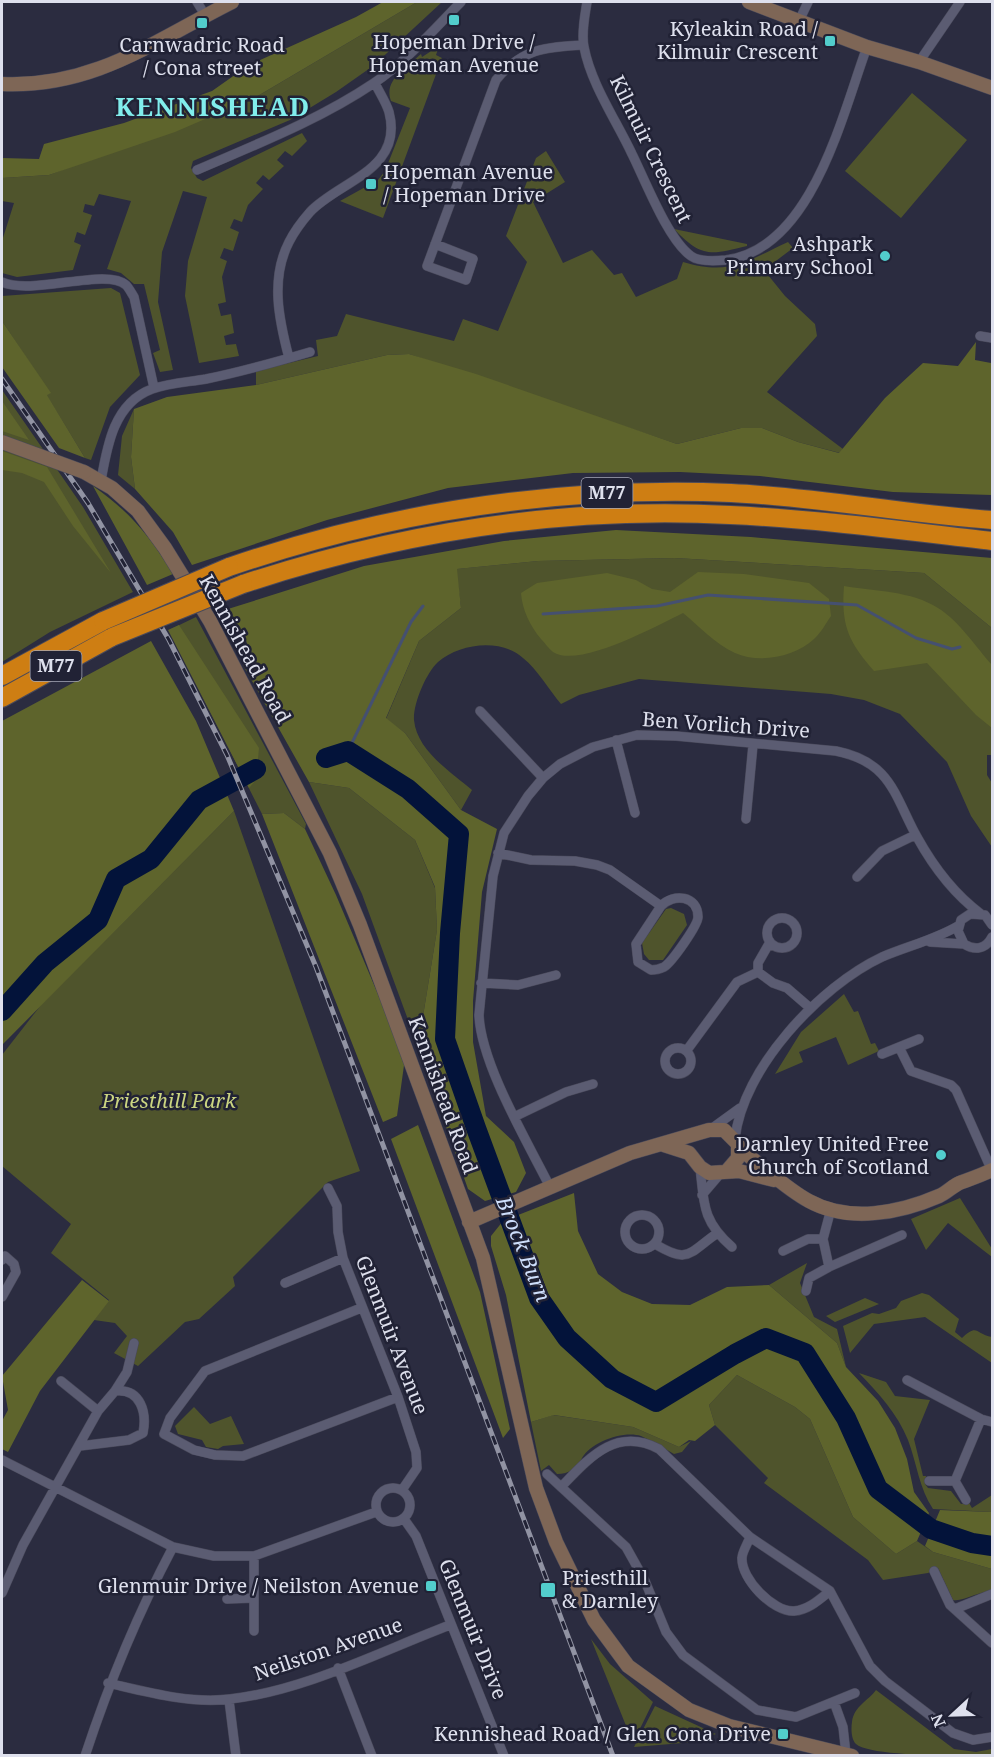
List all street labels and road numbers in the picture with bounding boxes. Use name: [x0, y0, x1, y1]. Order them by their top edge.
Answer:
street label: Kilmuir Crescent: [604, 70, 699, 227]
road number: M77: [582, 478, 632, 508]
street label: Kennishead Road: [193, 570, 297, 728]
road number: M77: [31, 651, 82, 681]
street label: Ben Vorlich Drive: [641, 705, 811, 744]
street label: Kennishead Road: [402, 1012, 485, 1177]
street label: Glenmuir Avenue: [350, 1251, 435, 1418]
street label: Glenmuir Drive: [433, 1555, 514, 1703]
street label: Neilston Avenue: [250, 1610, 406, 1687]

